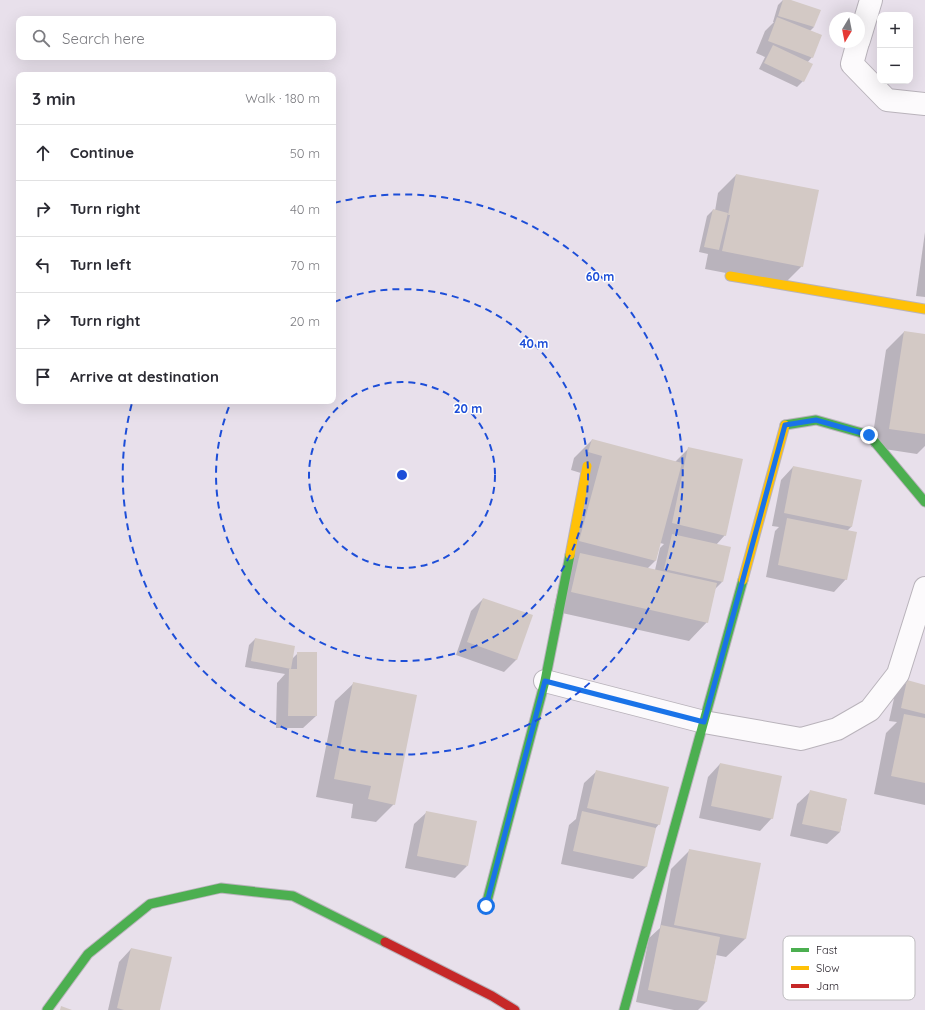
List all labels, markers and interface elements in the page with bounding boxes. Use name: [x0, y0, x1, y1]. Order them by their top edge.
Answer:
north arrow: [829, 12, 865, 48]
map controls: [877, 12, 913, 84]
button: +: [877, 12, 913, 48]
search box: [16, 16, 336, 60]
icon: search: [30, 27, 52, 49]
text: Search here: [62, 29, 145, 48]
button: −: [877, 48, 913, 84]
text: 3 min: [32, 88, 76, 109]
text: Walk · 180 m: [245, 90, 320, 106]
icon: ahead: [32, 142, 54, 164]
text: Continue: [70, 143, 134, 162]
text: 50 m: [290, 145, 320, 161]
icon: right: [32, 198, 54, 220]
text: Turn right: [70, 199, 141, 218]
text: 40 m: [290, 201, 320, 217]
icon: left: [32, 254, 54, 276]
text: Turn left: [70, 255, 132, 274]
text: 70 m: [290, 257, 320, 273]
text: 60 m: [586, 269, 614, 284]
icon: right: [32, 310, 54, 332]
text: Turn right: [70, 311, 141, 330]
text: 20 m: [290, 313, 320, 329]
text: 40 m: [520, 336, 548, 351]
icon: arrive: [32, 366, 54, 388]
text: Arrive at destination: [70, 367, 219, 386]
text: 20 m: [454, 401, 482, 416]
route end: [860, 426, 878, 444]
centre of rings: [395, 468, 409, 482]
route start: [477, 897, 495, 915]
legend: [783, 936, 915, 1000]
text: Fast: [816, 943, 838, 957]
text: Slow: [816, 961, 840, 975]
text: Jam: [816, 979, 839, 993]

